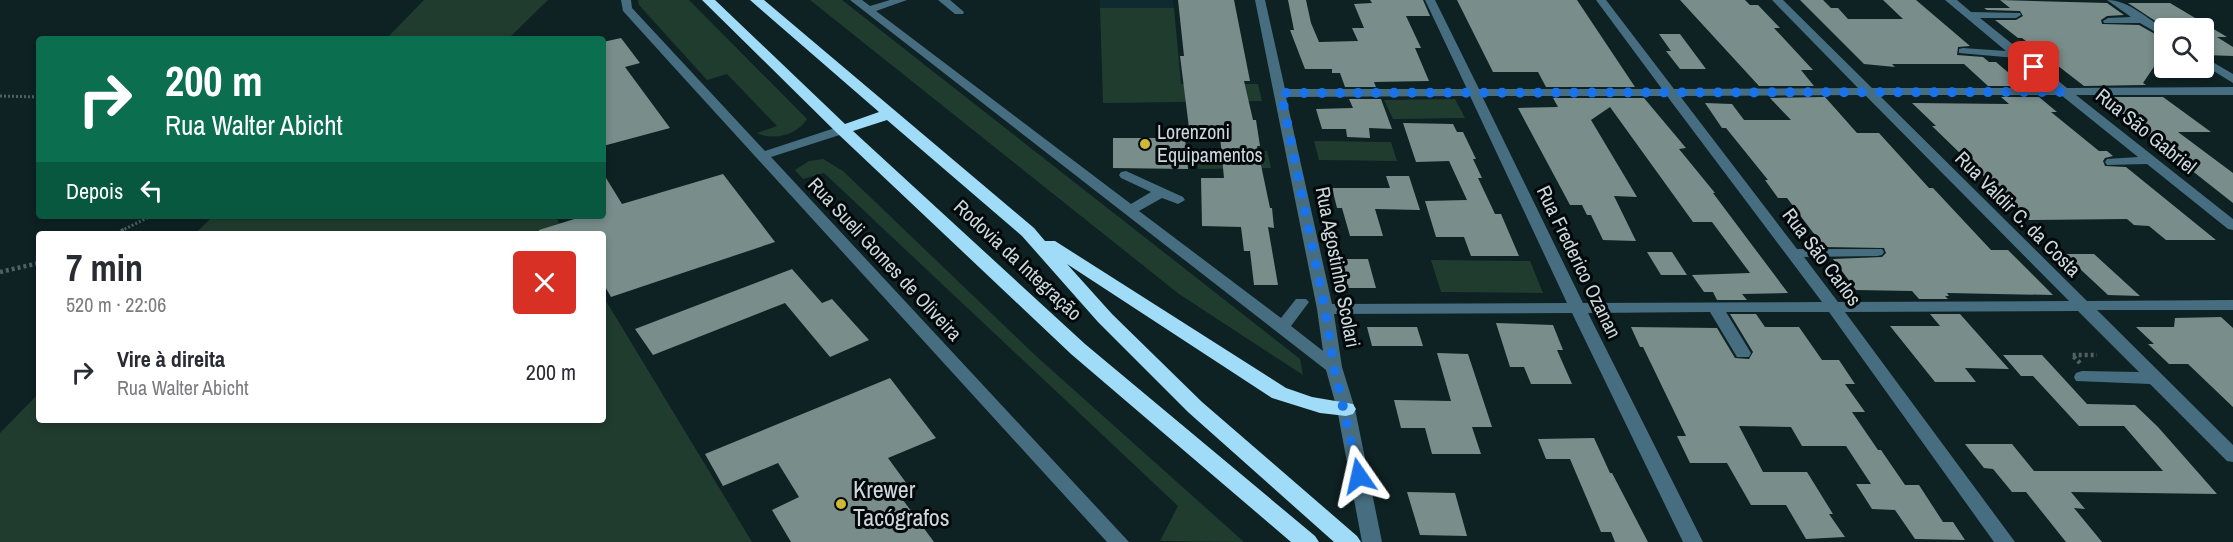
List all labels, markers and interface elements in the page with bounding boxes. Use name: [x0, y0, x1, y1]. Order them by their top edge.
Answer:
map controls: [2154, 18, 2214, 78]
button: search: [2154, 18, 2214, 78]
pin: [2008, 41, 2059, 92]
icon: arrive: [2017, 50, 2050, 83]
text: 200 m: [165, 53, 263, 109]
icon: right: [66, 60, 144, 138]
street label: Rua São Gabriel: [2090, 82, 2202, 180]
text: Rua Walter Abicht: [165, 107, 343, 143]
place label: Lorenzoni Equipamentos: [1157, 118, 1263, 168]
marker: Lorenzoni Equipamentos: [1138, 137, 1152, 151]
street label: Rua Valdir C. da Costa: [1950, 145, 2087, 282]
street label: Rua Sueli Gomes de Oliveira: [802, 171, 968, 346]
icon: left: [135, 174, 168, 207]
text: Depois: [66, 176, 123, 206]
street label: Rua Frederico Ozanan: [1531, 181, 1628, 343]
street label: Rua Agostinho Scolari: [1310, 184, 1367, 350]
street label: Rodovia da Integração: [948, 193, 1088, 326]
street label: Rua São Carlos: [1777, 202, 1868, 311]
text: 7 min: [66, 244, 143, 292]
button: close: [513, 251, 576, 314]
text: 520 m · 22:06: [66, 291, 166, 318]
text: Vire à direita: [117, 344, 225, 374]
icon: right: [66, 356, 99, 389]
text: 200 m: [526, 357, 576, 387]
text: Rua Walter Abicht: [117, 374, 249, 401]
position arrow: [1327, 444, 1391, 508]
place label: Krewer Tacógrafos: [853, 473, 950, 533]
marker: Krewer Tacógrafos: [834, 497, 848, 511]

